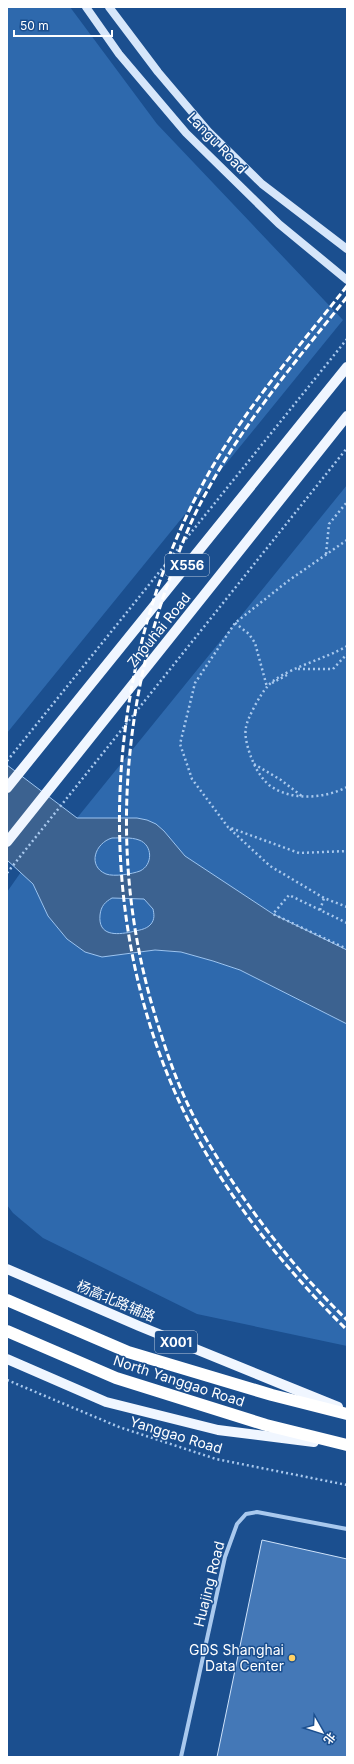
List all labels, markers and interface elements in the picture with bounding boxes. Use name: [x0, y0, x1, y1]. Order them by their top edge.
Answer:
scale bar: [14, 12, 112, 38]
text: 50 m: [20, 18, 49, 33]
street label: Langu Road: [184, 108, 251, 177]
road number: X556: [165, 554, 209, 576]
street label: Zhouhai Road: [123, 589, 194, 670]
street label: 杨高北路辅路: [74, 1276, 158, 1325]
road number: X001: [155, 1331, 197, 1353]
street label: North Yanggao Road: [111, 1351, 247, 1410]
street label: Yanggao Road: [128, 1412, 224, 1457]
street label: Huajing Road: [190, 1539, 227, 1629]
place label: GDS Shanghai Data Center: [189, 1641, 284, 1674]
marker: GDS Shanghai Data Center: [287, 1653, 297, 1663]
north arrow: [302, 1712, 342, 1752]
text: 北: [321, 1730, 339, 1747]

